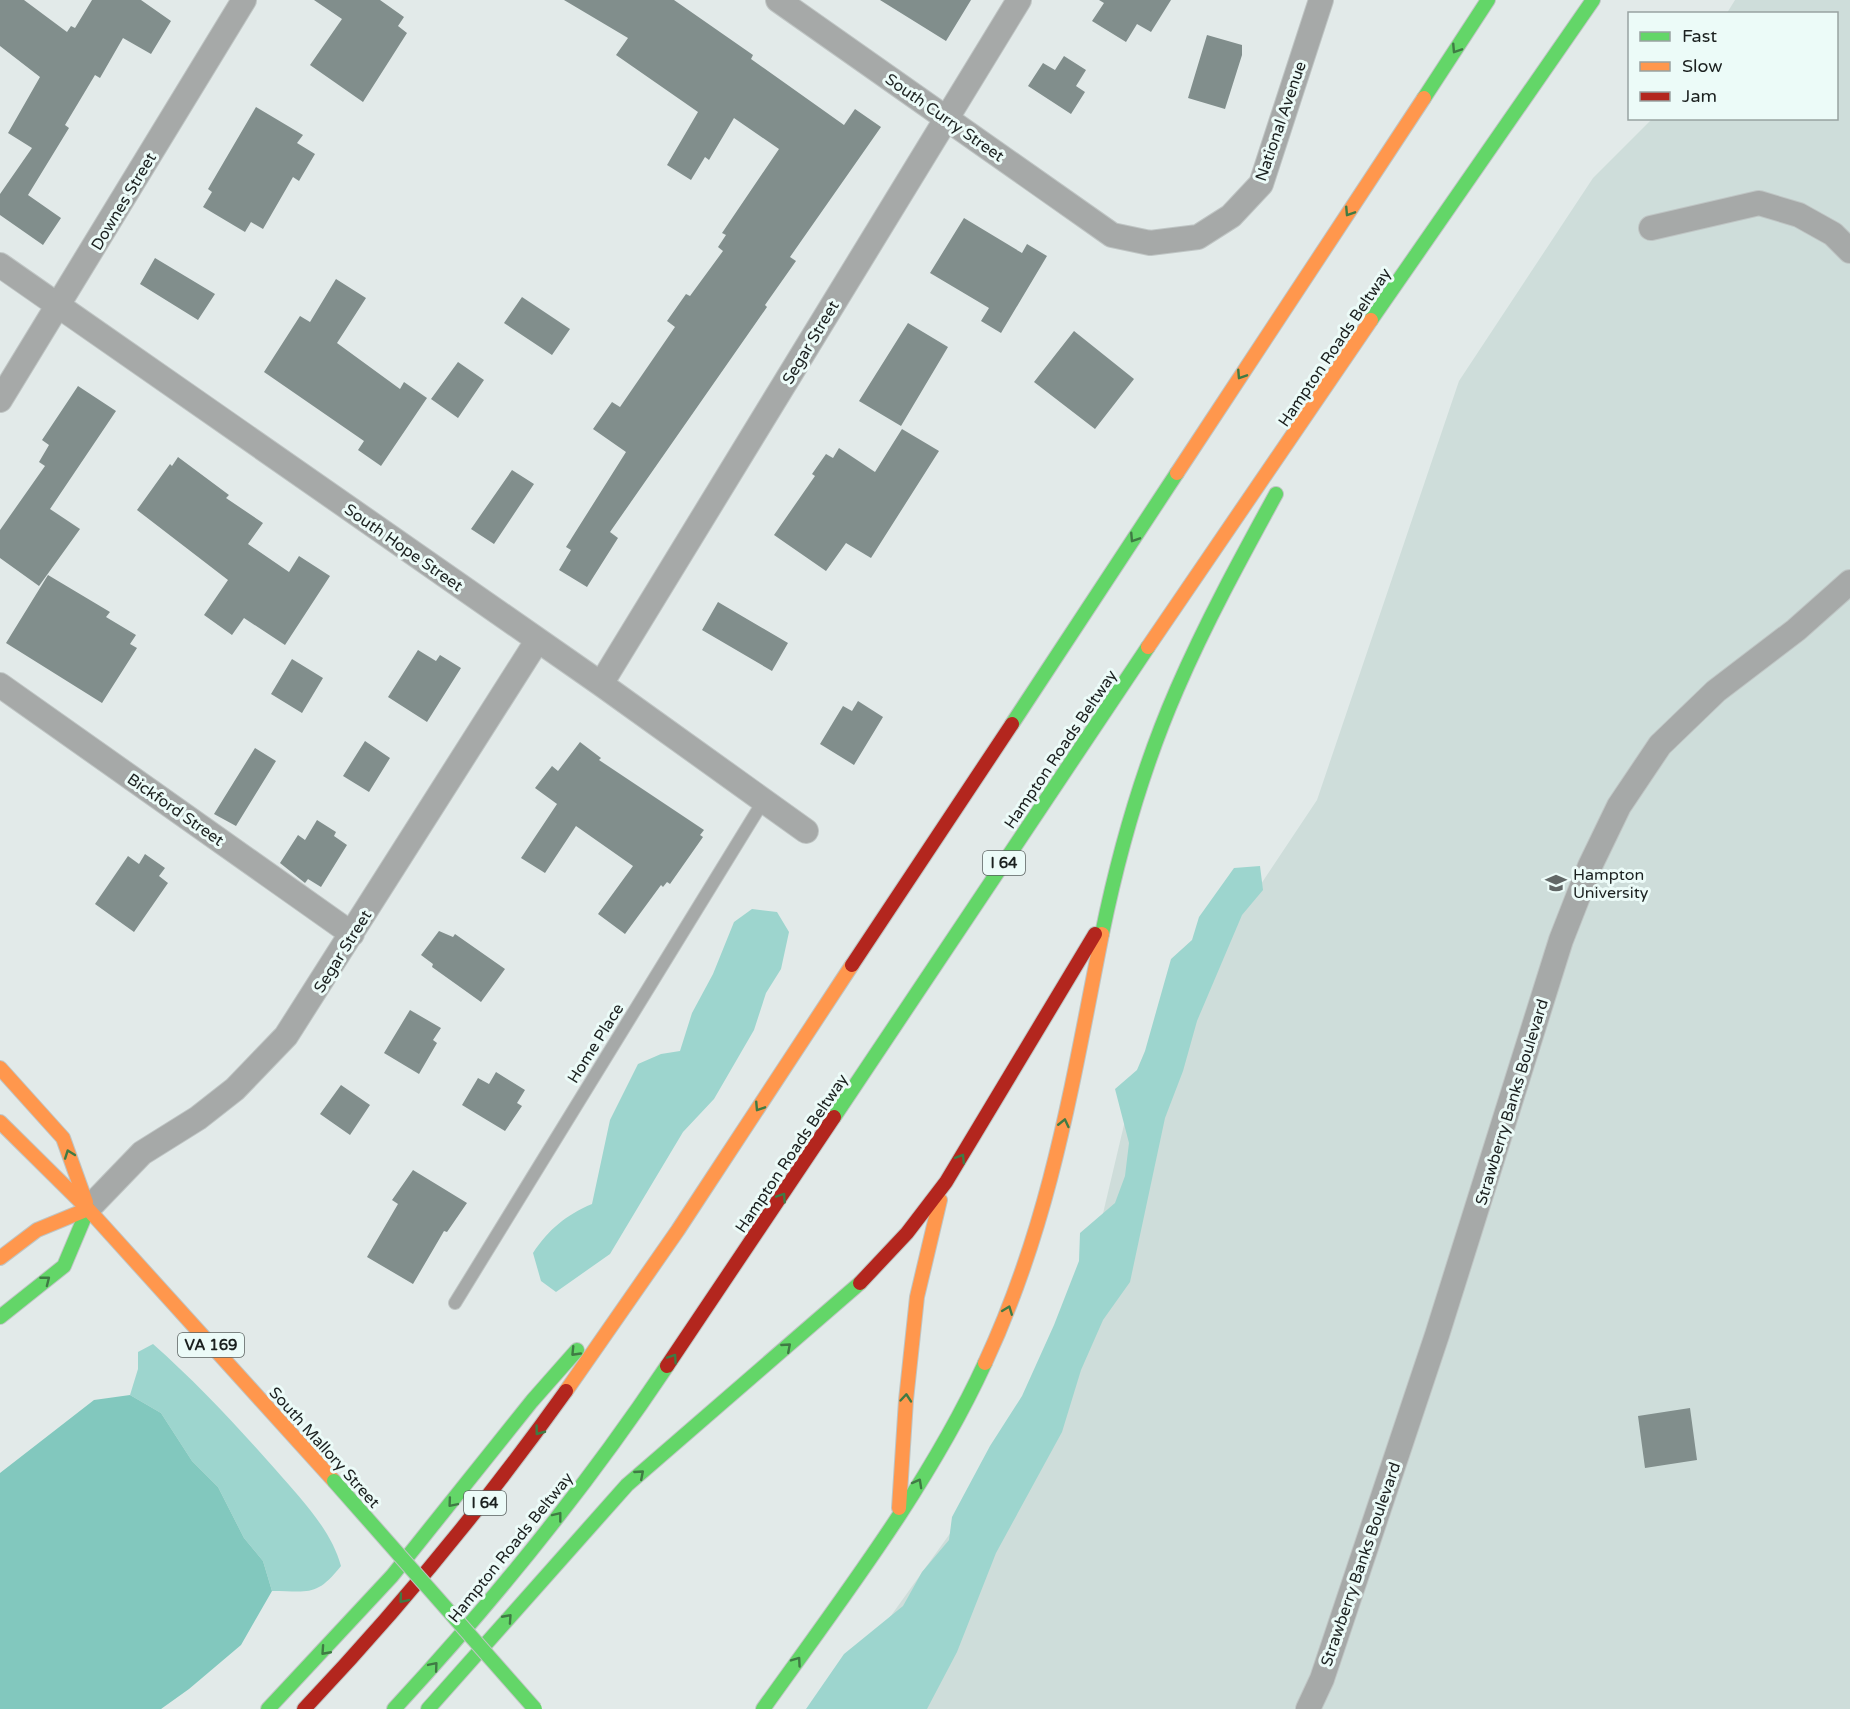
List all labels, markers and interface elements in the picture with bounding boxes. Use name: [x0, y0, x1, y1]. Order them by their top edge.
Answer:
legend: [1628, 12, 1838, 120]
text: Fast: [1682, 25, 1717, 47]
one-way arrow: [1452, 42, 1463, 53]
text: Slow: [1682, 55, 1723, 77]
street label: National Avenue: [1251, 59, 1311, 184]
street label: South Curry Street: [881, 69, 1008, 166]
text: Jam: [1682, 85, 1717, 107]
street label: Downes Street: [87, 149, 161, 254]
one-way arrow: [1345, 205, 1356, 216]
street label: Hampton Roads Beltway: [1274, 264, 1396, 431]
street label: Segar Street: [778, 297, 844, 388]
one-way arrow: [1237, 369, 1249, 379]
street label: South Hope Street: [340, 499, 466, 596]
one-way arrow: [1130, 531, 1141, 542]
street label: Hampton Roads Beltway: [1000, 666, 1122, 833]
street label: Bickford Street: [123, 769, 228, 851]
road number: I 64: [983, 851, 1025, 875]
place label: Hampton University: [1573, 865, 1649, 903]
school or university icon: Hampton University: [1544, 871, 1568, 895]
street label: Segar Street: [309, 906, 376, 997]
street label: Strawberry Banks Boulevard: [1471, 997, 1553, 1208]
street label: Home Place: [563, 1000, 628, 1087]
street label: Hampton Roads Beltway: [731, 1070, 853, 1237]
one-way arrow: [755, 1100, 766, 1111]
one-way arrow: [1056, 1119, 1069, 1129]
one-way arrow: [63, 1149, 76, 1160]
one-way arrow: [953, 1153, 964, 1164]
one-way arrow: [775, 1192, 786, 1203]
one-way arrow: [39, 1277, 50, 1288]
one-way arrow: [1001, 1305, 1013, 1316]
road number: VA 169: [178, 1333, 244, 1357]
one-way arrow: [780, 1343, 791, 1354]
one-way arrow: [571, 1345, 582, 1356]
one-way arrow: [666, 1354, 677, 1365]
street label: South Mallory Street: [265, 1383, 384, 1512]
one-way arrow: [899, 1393, 912, 1402]
one-way arrow: [535, 1424, 546, 1435]
street label: Strawberry Banks Boulevard: [1317, 1460, 1405, 1669]
street label: Hampton Roads Beltway: [444, 1468, 578, 1627]
one-way arrow: [633, 1470, 643, 1481]
one-way arrow: [911, 1478, 922, 1489]
road number: I 64: [464, 1491, 506, 1515]
one-way arrow: [448, 1496, 459, 1507]
one-way arrow: [550, 1511, 561, 1522]
one-way arrow: [400, 1592, 411, 1603]
one-way arrow: [501, 1614, 512, 1625]
one-way arrow: [321, 1645, 332, 1655]
one-way arrow: [790, 1657, 801, 1668]
one-way arrow: [426, 1662, 437, 1673]

